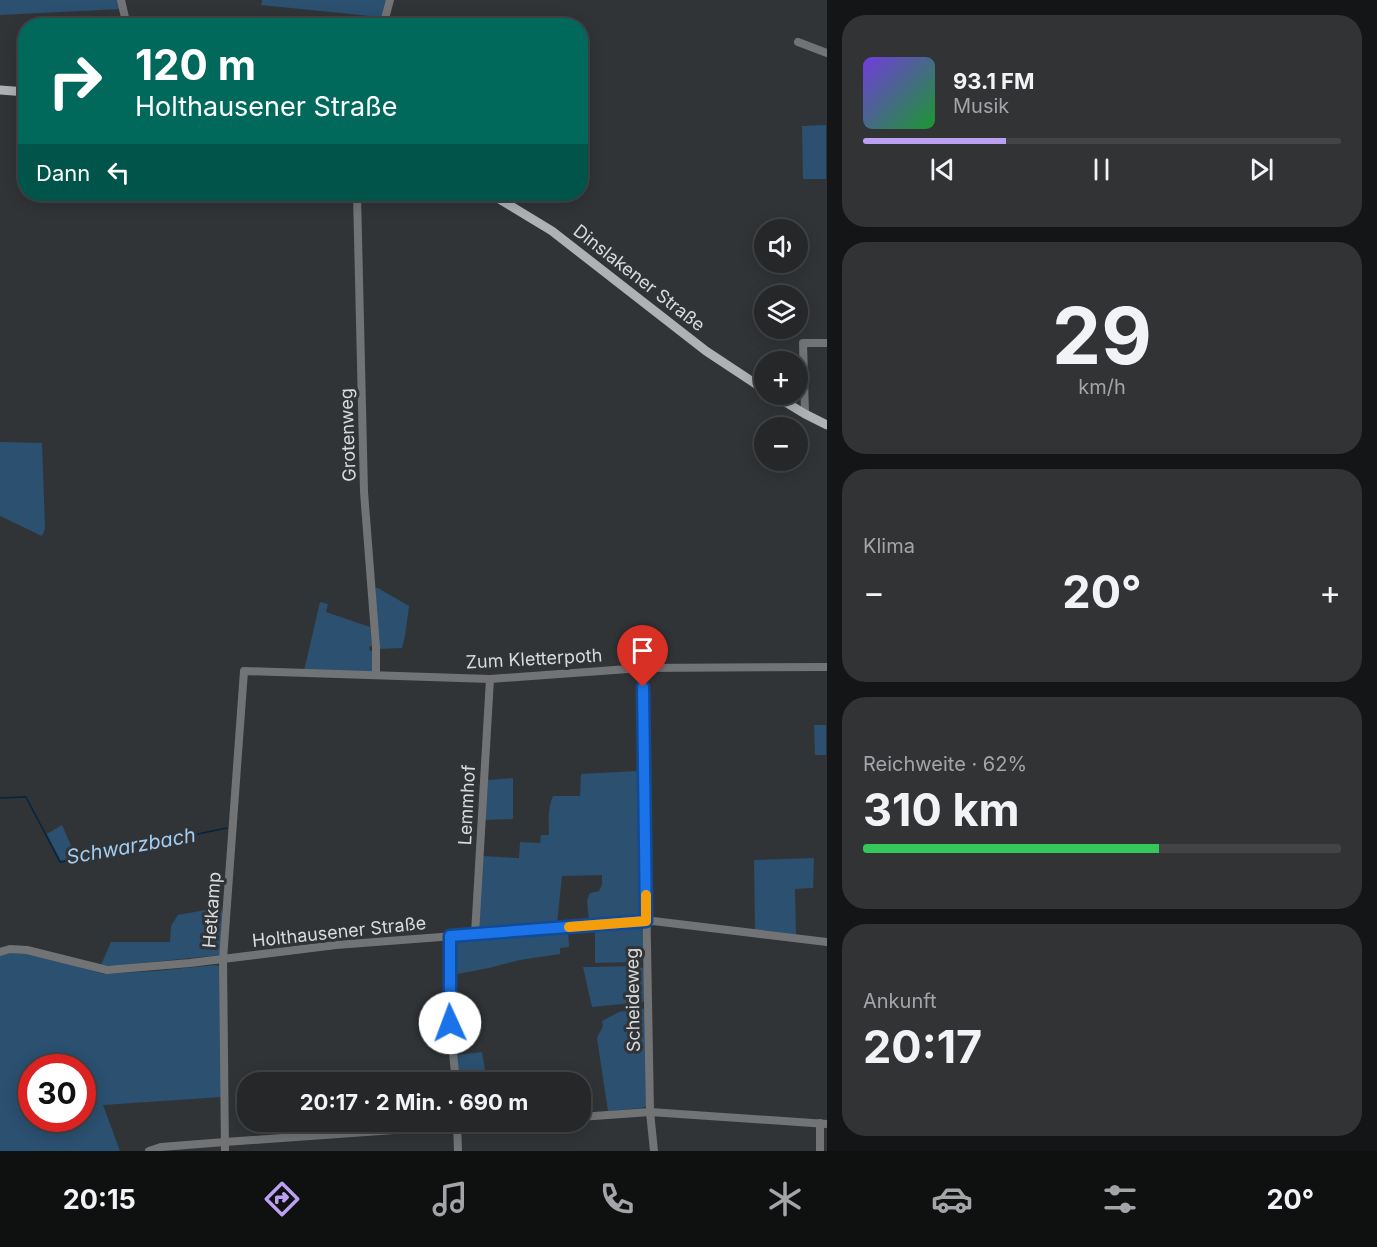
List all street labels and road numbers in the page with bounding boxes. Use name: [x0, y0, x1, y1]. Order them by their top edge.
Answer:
street label: Dinslakener Straße: [569, 220, 709, 335]
street label: Grotenweg: [335, 388, 360, 482]
street label: Zum Kletterpoth: [465, 644, 603, 673]
street label: Lemmhof: [454, 764, 479, 846]
street label: Hetkamp: [198, 871, 225, 949]
street label: Holthausener Straße: [251, 912, 427, 951]
street label: Scheideweg: [621, 948, 644, 1052]

